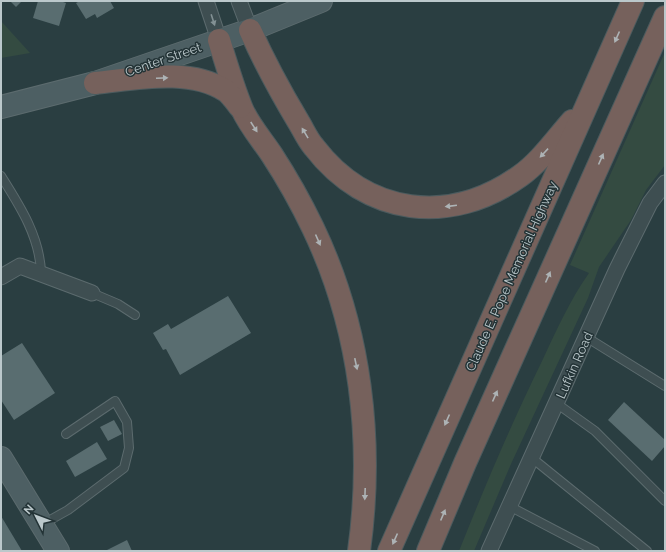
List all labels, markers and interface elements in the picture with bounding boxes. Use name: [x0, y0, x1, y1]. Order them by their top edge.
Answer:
one-way arrow: [210, 15, 216, 27]
one-way arrow: [614, 31, 620, 42]
street label: Center Street: [123, 39, 204, 80]
one-way arrow: [156, 74, 168, 81]
one-way arrow: [250, 122, 258, 133]
one-way arrow: [301, 128, 309, 138]
one-way arrow: [539, 148, 548, 158]
one-way arrow: [598, 153, 604, 164]
street label: Claude E. Pope Memorial Highway: [463, 179, 560, 374]
one-way arrow: [445, 203, 457, 209]
one-way arrow: [316, 235, 322, 247]
one-way arrow: [545, 272, 551, 283]
street label: Lufkin Road: [553, 330, 596, 401]
one-way arrow: [354, 358, 360, 370]
one-way arrow: [492, 390, 498, 402]
one-way arrow: [444, 414, 450, 425]
one-way arrow: [362, 488, 368, 501]
north arrow: [16, 496, 56, 536]
text: N: [21, 502, 37, 517]
one-way arrow: [440, 510, 446, 521]
one-way arrow: [391, 533, 397, 545]

